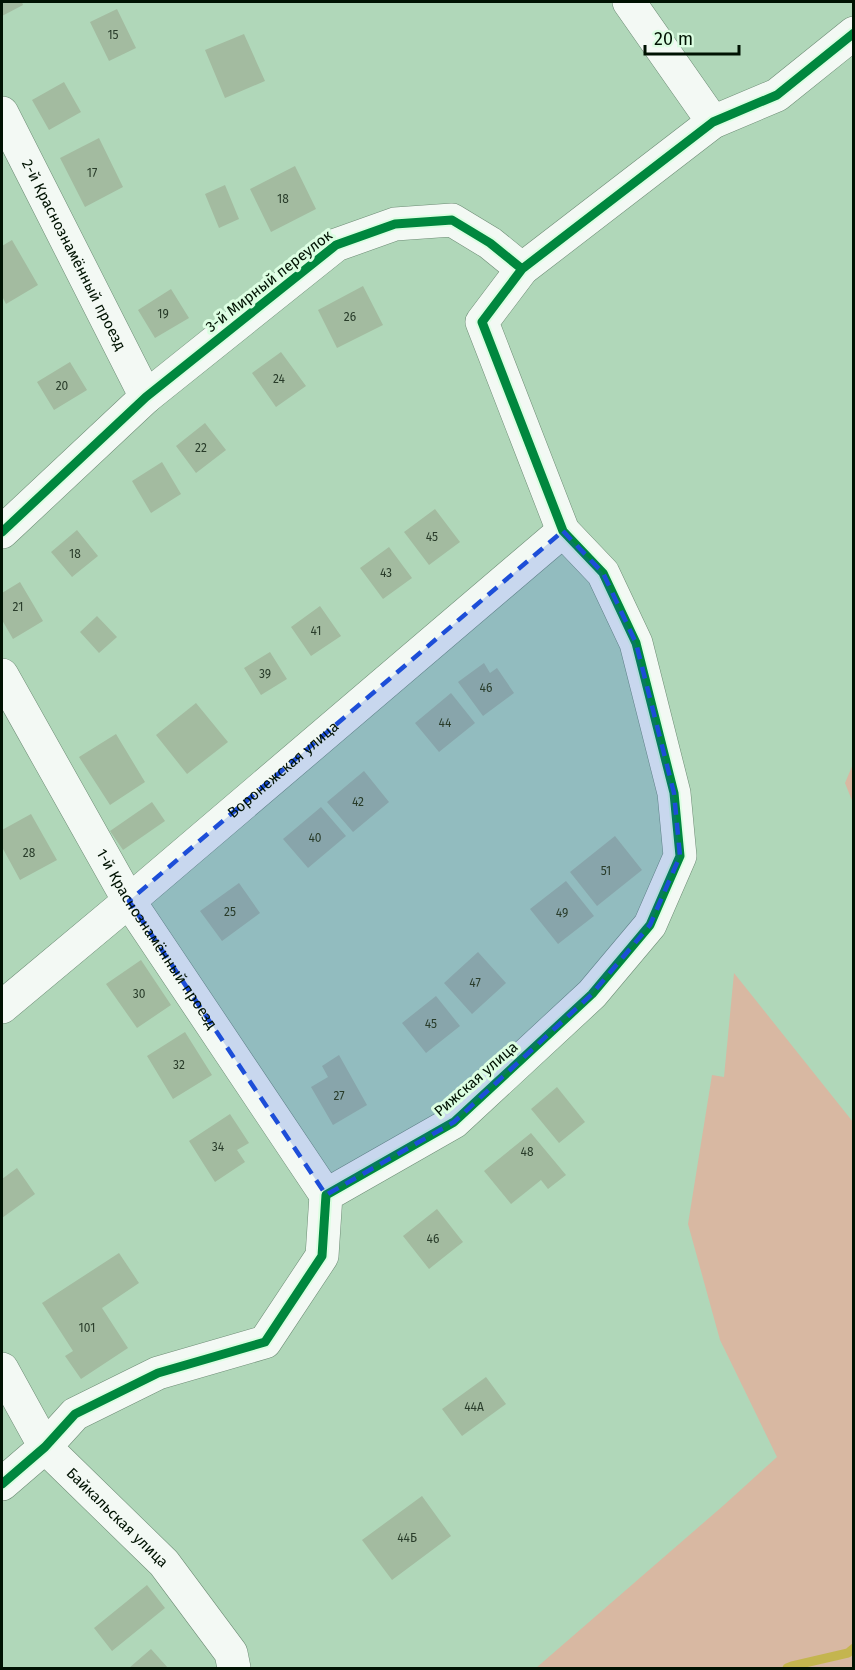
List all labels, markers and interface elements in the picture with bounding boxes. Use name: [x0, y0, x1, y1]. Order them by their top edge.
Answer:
scale bar: [645, 18, 740, 56]
house number: 15: [107, 28, 119, 42]
text: 20 m: [654, 28, 693, 50]
street label: 2-й Краснознамённый проезд: [18, 156, 130, 353]
house number: 17: [87, 166, 97, 180]
house number: 18: [277, 192, 289, 206]
street label: 3-й Мирный переулок: [202, 226, 336, 336]
house number: 19: [157, 307, 169, 321]
house number: 26: [344, 310, 356, 324]
house number: 24: [273, 372, 286, 386]
house number: 20: [56, 379, 69, 393]
house number: 22: [195, 441, 207, 455]
house number: 45: [426, 530, 438, 544]
house number: 18: [69, 547, 81, 561]
house number: 43: [380, 566, 392, 580]
house number: 21: [13, 600, 23, 614]
house number: 41: [311, 624, 321, 638]
house number: 39: [259, 667, 271, 681]
house number: 46: [480, 681, 492, 695]
house number: 44: [439, 716, 452, 730]
street label: Воронежская улица: [224, 717, 342, 822]
house number: 42: [352, 795, 364, 809]
house number: 40: [308, 831, 322, 845]
house number: 28: [23, 846, 36, 860]
street label: 1-й Краснознамённый проезд: [92, 846, 221, 1032]
house number: 51: [601, 864, 611, 878]
house number: 25: [224, 905, 236, 919]
house number: 49: [556, 906, 568, 920]
house number: 47: [469, 976, 481, 990]
house number: 30: [133, 987, 146, 1001]
house number: 45: [425, 1017, 437, 1031]
street label: Рижская улица: [430, 1038, 522, 1120]
house number: 32: [173, 1058, 185, 1072]
house number: 27: [333, 1089, 345, 1103]
house number: 34: [212, 1140, 225, 1154]
house number: 48: [521, 1145, 534, 1159]
house number: 46: [427, 1232, 439, 1246]
house number: 101: [79, 1321, 95, 1335]
house number: 44А: [464, 1400, 484, 1414]
street label: Байкальская улица: [63, 1464, 172, 1571]
house number: 44Б: [397, 1531, 417, 1545]

